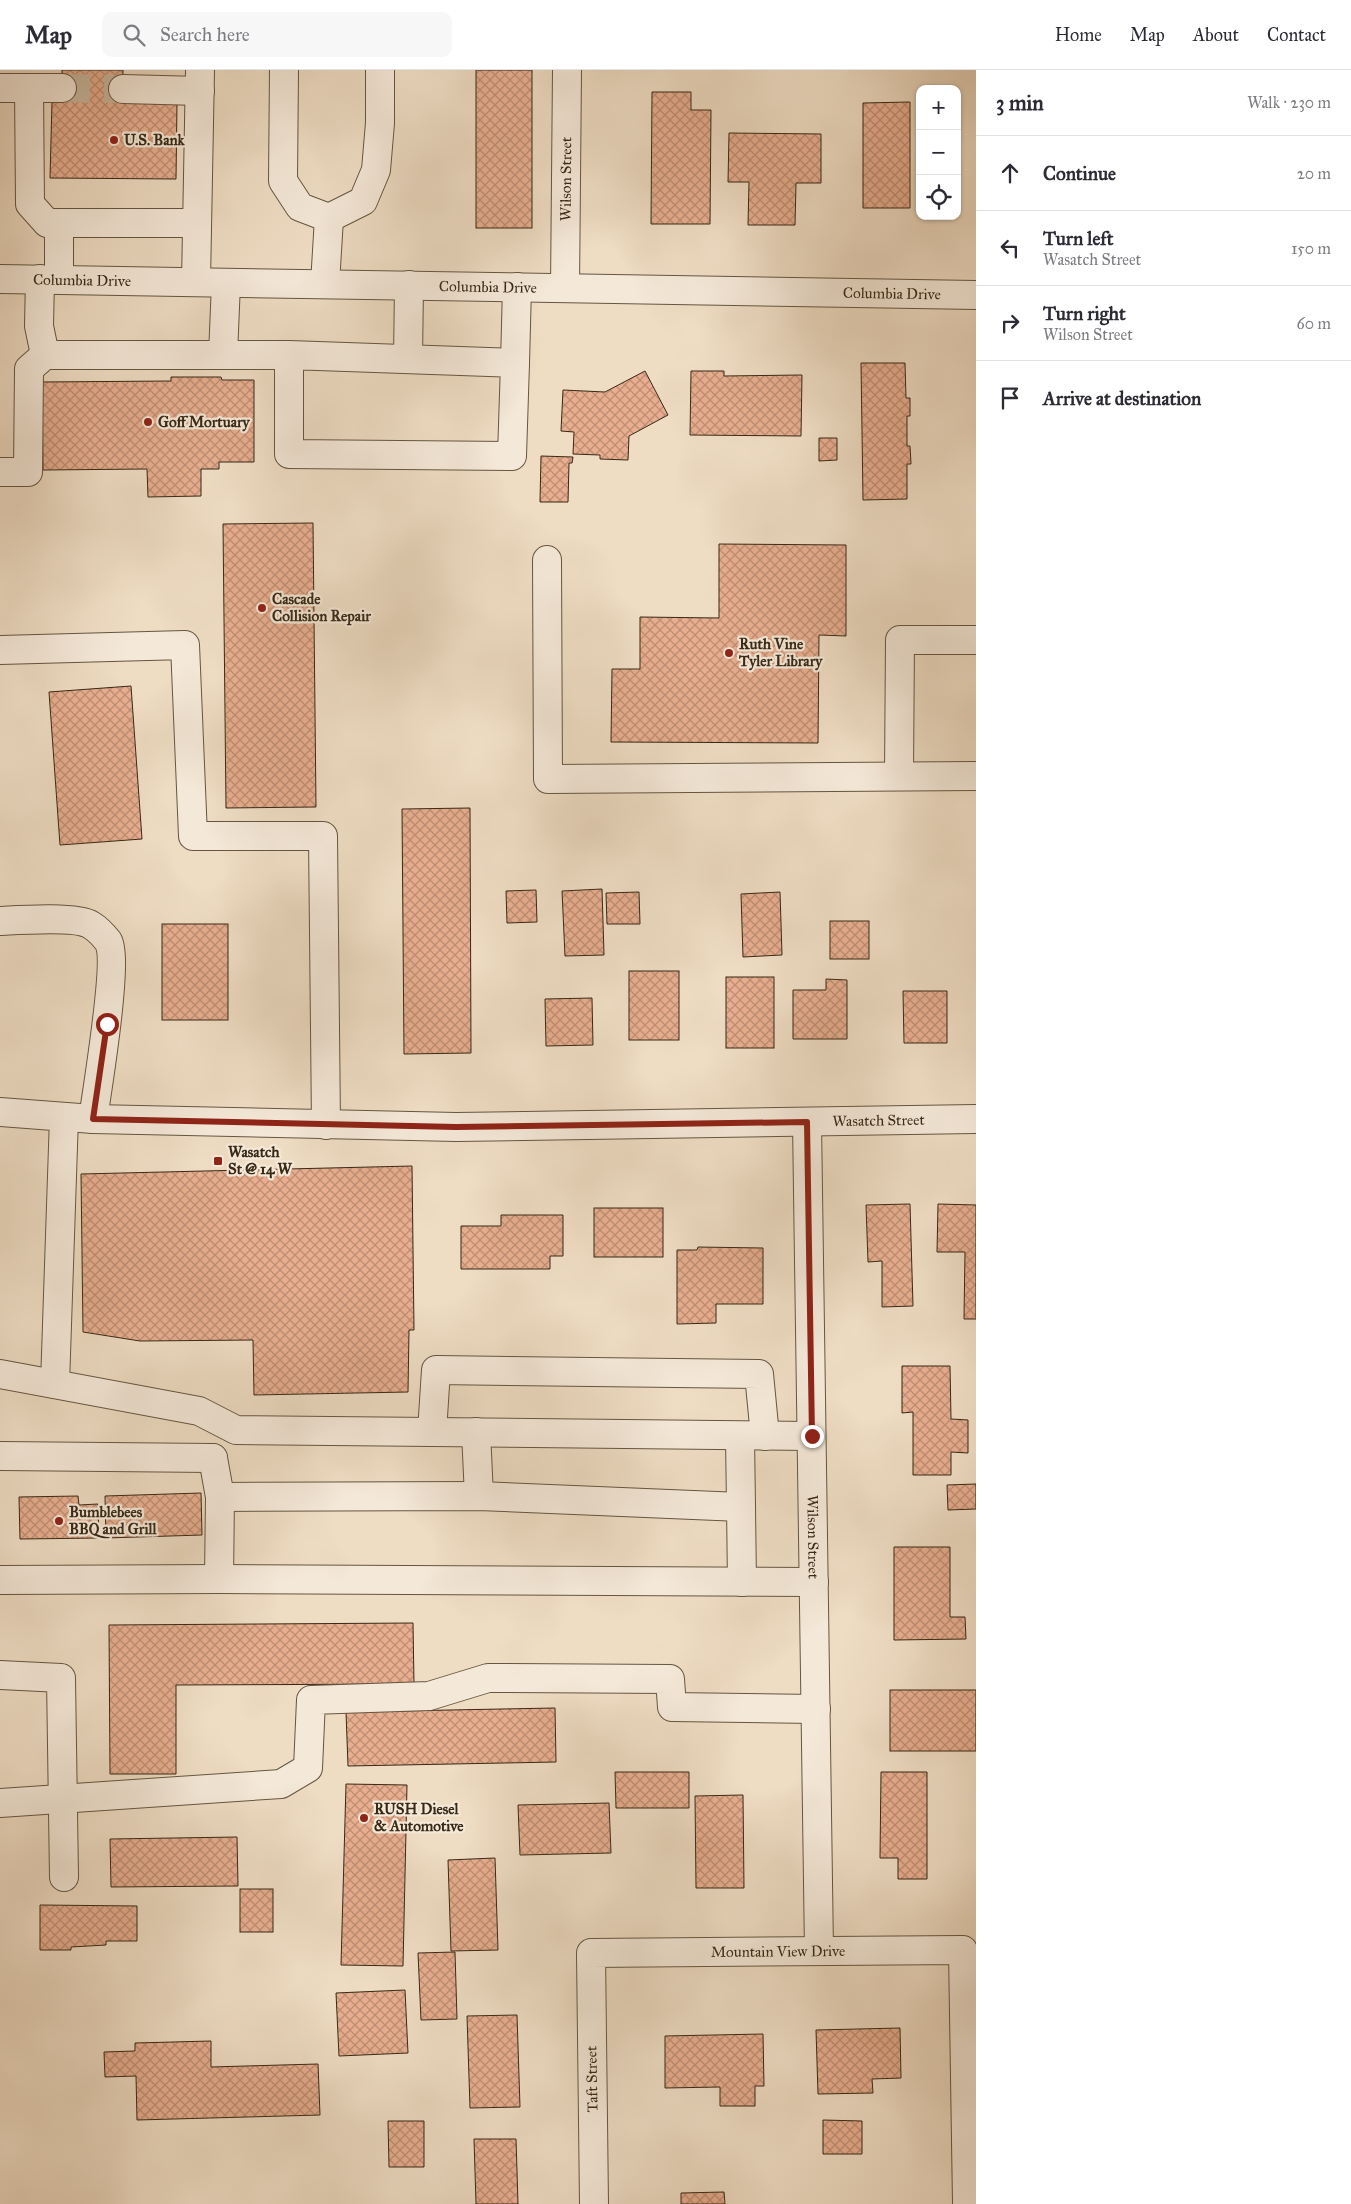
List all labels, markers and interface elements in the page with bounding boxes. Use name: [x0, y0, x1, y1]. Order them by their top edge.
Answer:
search box: [102, 12, 452, 57]
text: Map: [25, 20, 72, 50]
icon: search: [120, 21, 148, 49]
text: Search here: [160, 23, 250, 46]
text: Home: [1055, 24, 1102, 46]
text: Map: [1130, 24, 1165, 46]
text: About: [1193, 24, 1239, 46]
text: Contact: [1267, 24, 1326, 46]
map controls: [916, 85, 961, 220]
button: +: [916, 85, 961, 130]
text: 3 min: [996, 90, 1044, 116]
text: Walk · 230 m: [1247, 93, 1331, 112]
button: −: [916, 130, 961, 175]
place label: U.S. Bank: [124, 131, 186, 149]
marker: U.S. Bank: [108, 134, 120, 146]
street label: Wilson Street: [557, 136, 575, 221]
icon: ahead: [996, 159, 1024, 187]
text: Continue: [1043, 162, 1116, 185]
text: 20 m: [1297, 164, 1331, 183]
button: locate: [916, 175, 961, 220]
text: Turn left: [1043, 227, 1113, 250]
icon: left: [996, 234, 1024, 262]
text: 150 m: [1291, 239, 1331, 258]
text: Wasatch Street: [1043, 250, 1141, 269]
street label: Columbia Drive: [33, 271, 131, 290]
street label: Columbia Drive: [439, 277, 537, 297]
street label: Columbia Drive: [843, 284, 941, 303]
text: Turn right: [1043, 302, 1126, 325]
icon: right: [996, 309, 1024, 337]
text: 60 m: [1297, 314, 1331, 333]
text: Wilson Street: [1043, 325, 1133, 344]
icon: arrive: [996, 384, 1024, 412]
text: Arrive at destination: [1043, 387, 1201, 410]
place label: Goff Mortuary: [158, 413, 251, 432]
marker: Goff Mortuary: [142, 416, 154, 428]
place label: Cascade Collision Repair: [272, 590, 371, 626]
marker: Cascade Collision Repair: [256, 602, 268, 614]
place label: Ruth Vine Tyler Library: [738, 635, 823, 671]
marker: Ruth Vine Tyler Library: [723, 647, 735, 659]
route start: [96, 1013, 119, 1036]
street label: Wasatch Street: [832, 1111, 926, 1130]
place label: Wasatch St @ 14 W: [228, 1143, 292, 1179]
marker: Wasatch St @ 14 W: [212, 1155, 224, 1167]
route end: [801, 1425, 824, 1448]
street label: Wilson Street: [803, 1495, 823, 1580]
place label: Bumblebees BBQ and Grill: [69, 1503, 158, 1539]
marker: Bumblebees BBQ and Grill: [53, 1515, 65, 1527]
place label: RUSH Diesel & Automotive: [374, 1800, 464, 1835]
marker: RUSH Diesel & Automotive: [358, 1812, 370, 1824]
street label: Mountain View Drive: [711, 1942, 845, 1961]
street label: Taft Street: [582, 2045, 602, 2112]

